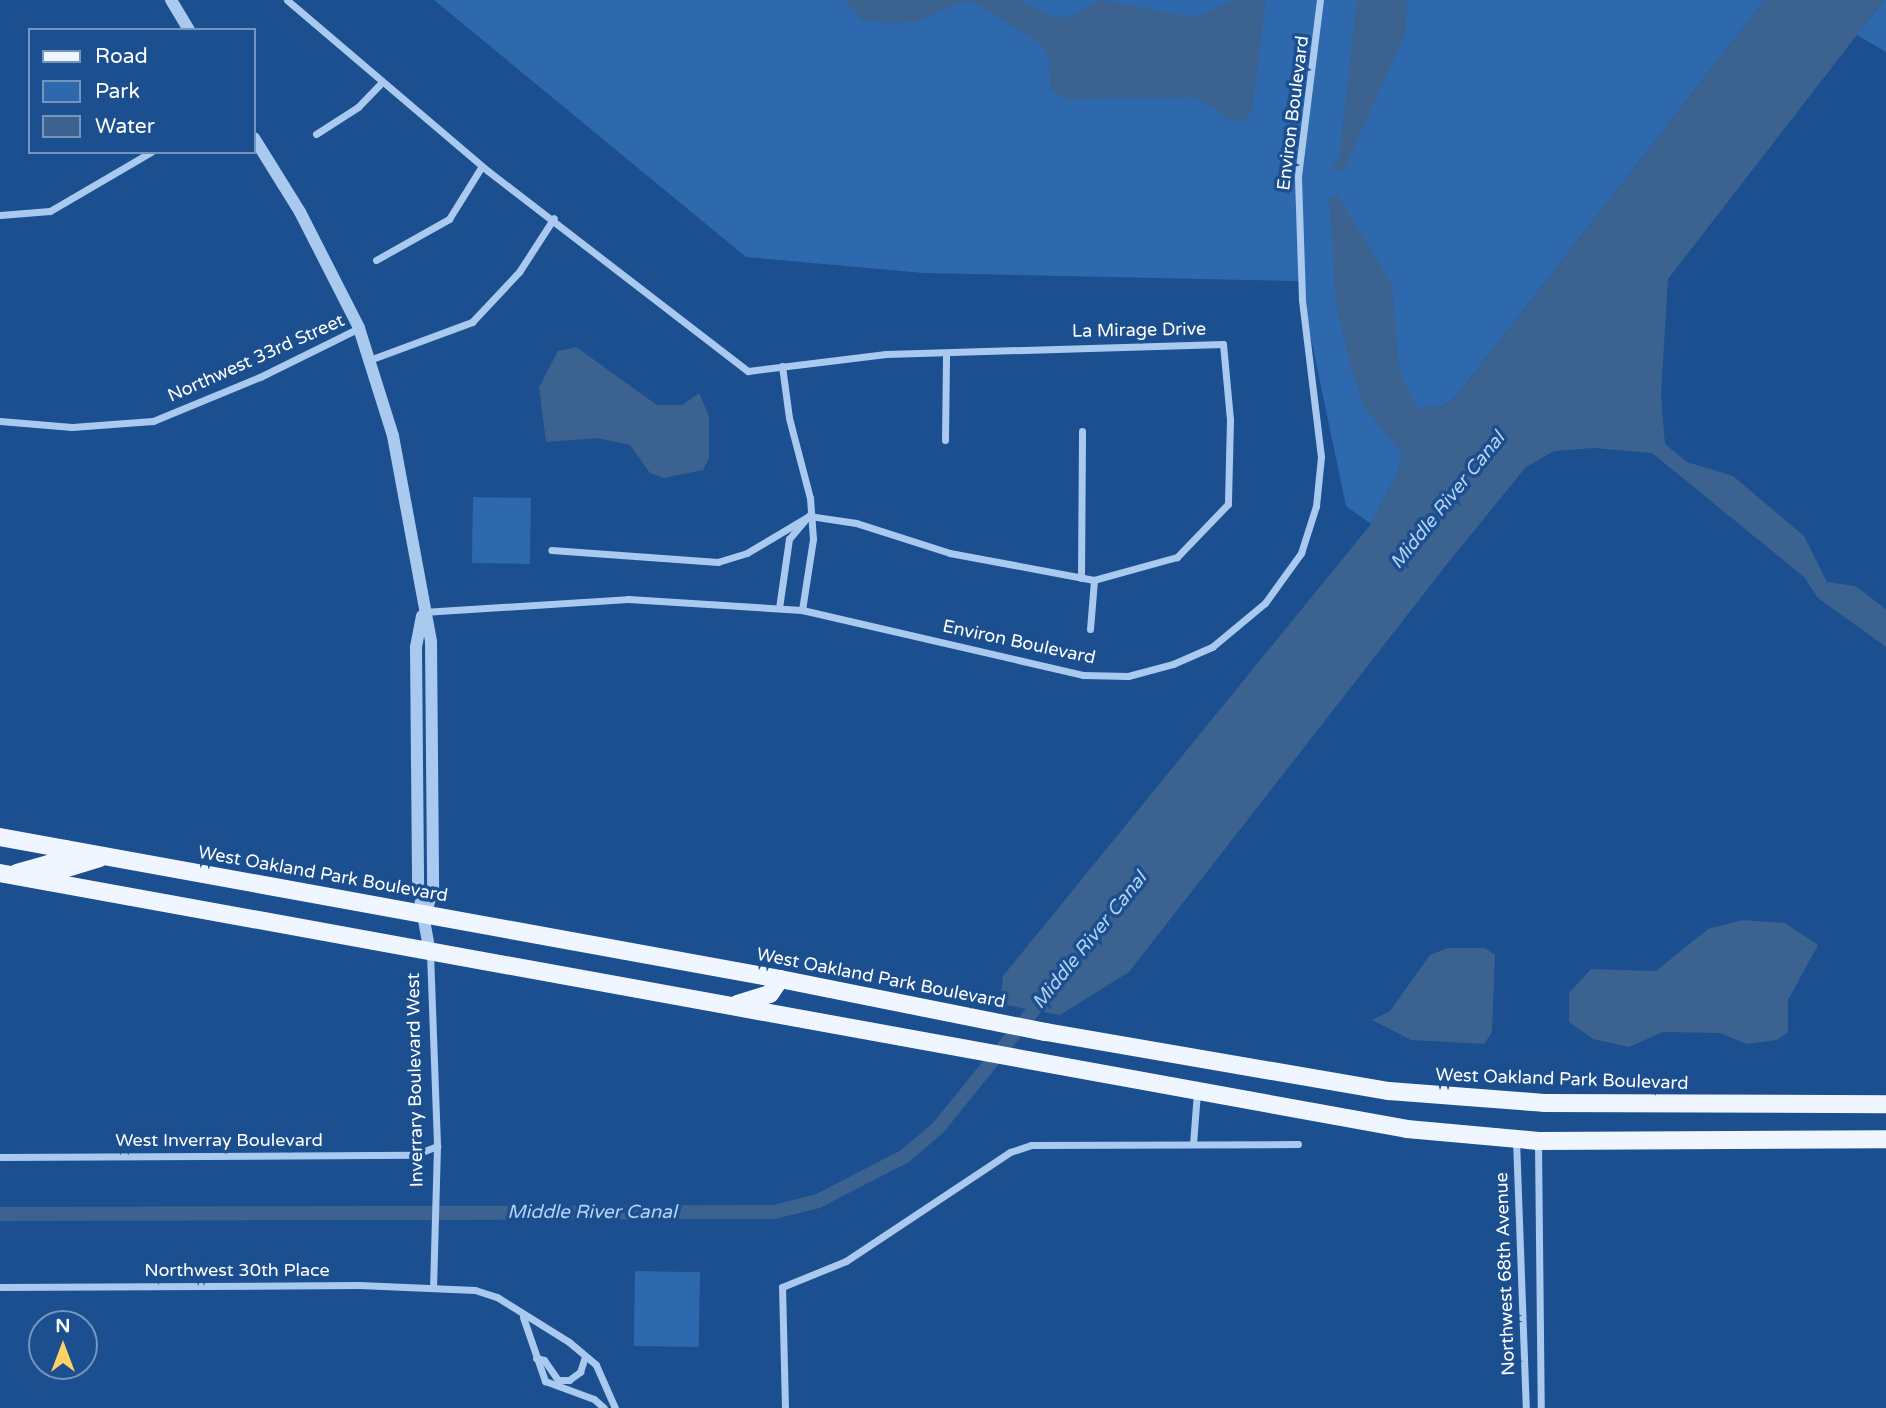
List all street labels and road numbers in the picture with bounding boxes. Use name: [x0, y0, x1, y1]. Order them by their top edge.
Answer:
street label: Environ Boulevard: [1273, 34, 1313, 192]
street label: Northwest 33rd Street: [164, 309, 348, 407]
street label: La Mirage Drive: [1072, 318, 1206, 342]
street label: Environ Boulevard: [941, 615, 1097, 669]
street label: West Oakland Park Boulevard: [196, 841, 450, 907]
street label: West Oakland Park Boulevard: [755, 943, 1007, 1013]
street label: Inverrary Boulevard West: [402, 973, 428, 1187]
street label: West Oakland Park Boulevard: [1435, 1064, 1689, 1094]
street label: West Inverray Boulevard: [115, 1129, 323, 1151]
street label: Northwest 68th Avenue: [1491, 1172, 1519, 1376]
street label: Northwest 30th Place: [144, 1259, 330, 1281]

